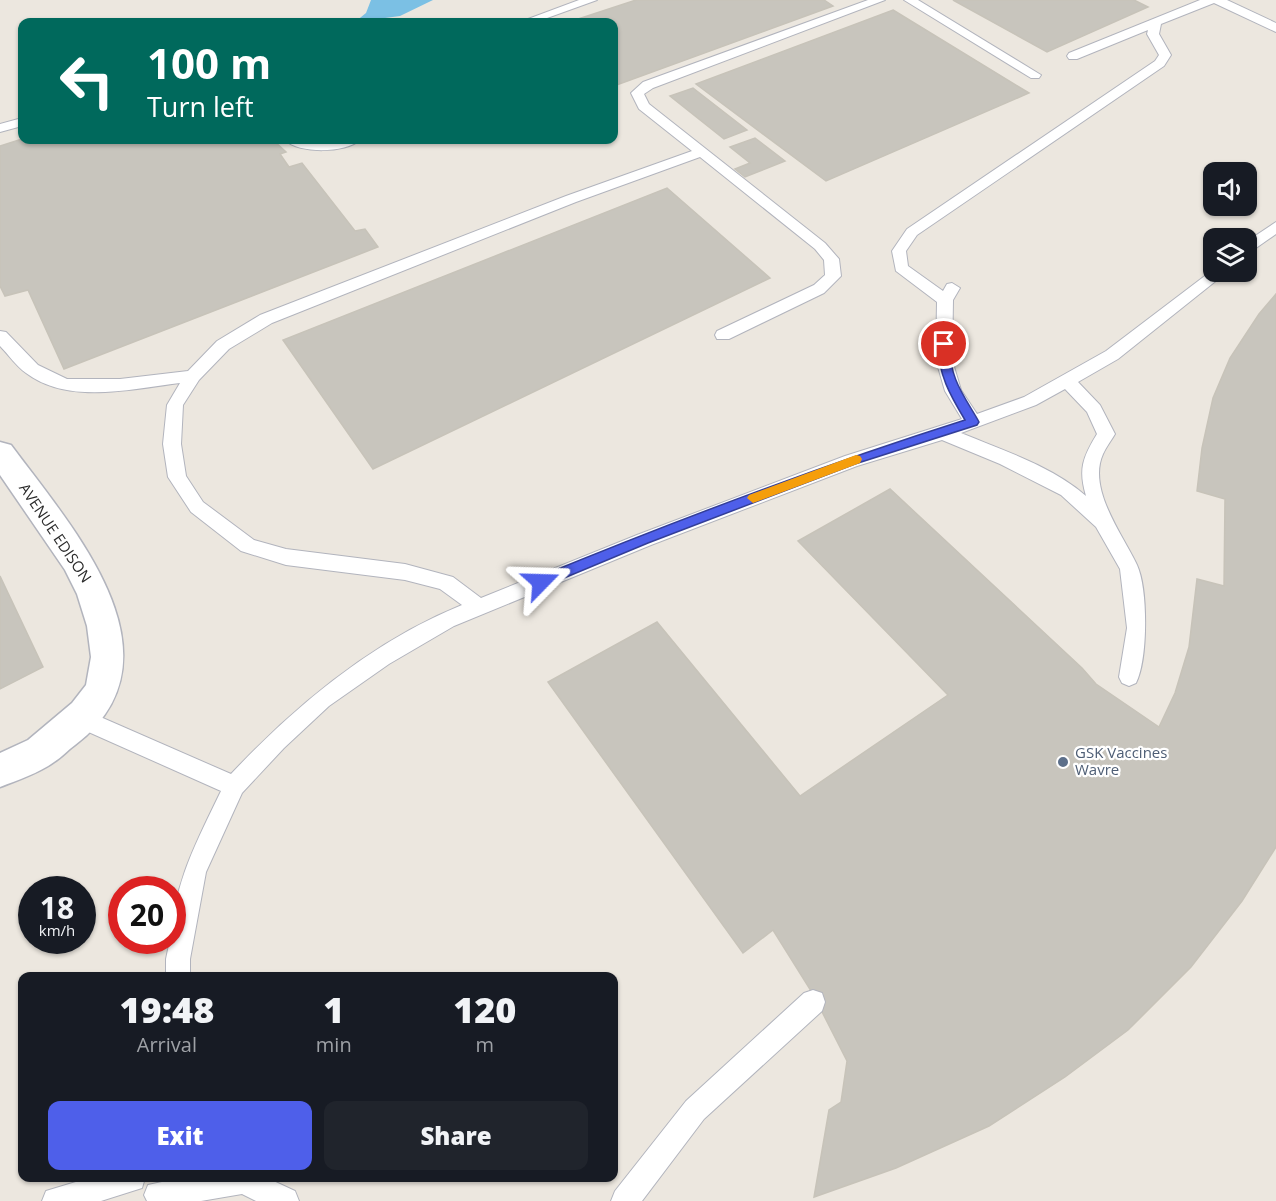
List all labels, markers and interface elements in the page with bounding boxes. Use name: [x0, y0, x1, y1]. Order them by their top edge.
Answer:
text: 100 m: [147, 34, 271, 91]
icon: left: [48, 42, 126, 120]
text: Turn left: [147, 88, 254, 125]
map controls: [1203, 162, 1257, 282]
button: sound: [1203, 162, 1257, 216]
button: layers: [1203, 228, 1257, 282]
pin: [918, 318, 969, 369]
icon: arrive: [927, 327, 960, 360]
street label: AVENUE EDISON: [15, 479, 97, 586]
position arrow: [509, 550, 573, 614]
place label: GSK Vaccines Wavre: [1075, 742, 1167, 779]
marker: GSK Vaccines Wavre: [1056, 755, 1070, 769]
speed limit sign: 20: [108, 876, 186, 954]
text: 18: [40, 887, 74, 928]
text: km/h: [39, 920, 75, 940]
text: 19:48: [120, 985, 214, 1034]
text: 1: [323, 985, 344, 1034]
text: 120: [453, 985, 516, 1034]
text: Arrival: [137, 1031, 197, 1058]
text: min: [316, 1031, 352, 1058]
text: m: [476, 1031, 494, 1058]
button: Exit: [48, 1101, 312, 1170]
button: Share: [324, 1101, 588, 1170]

